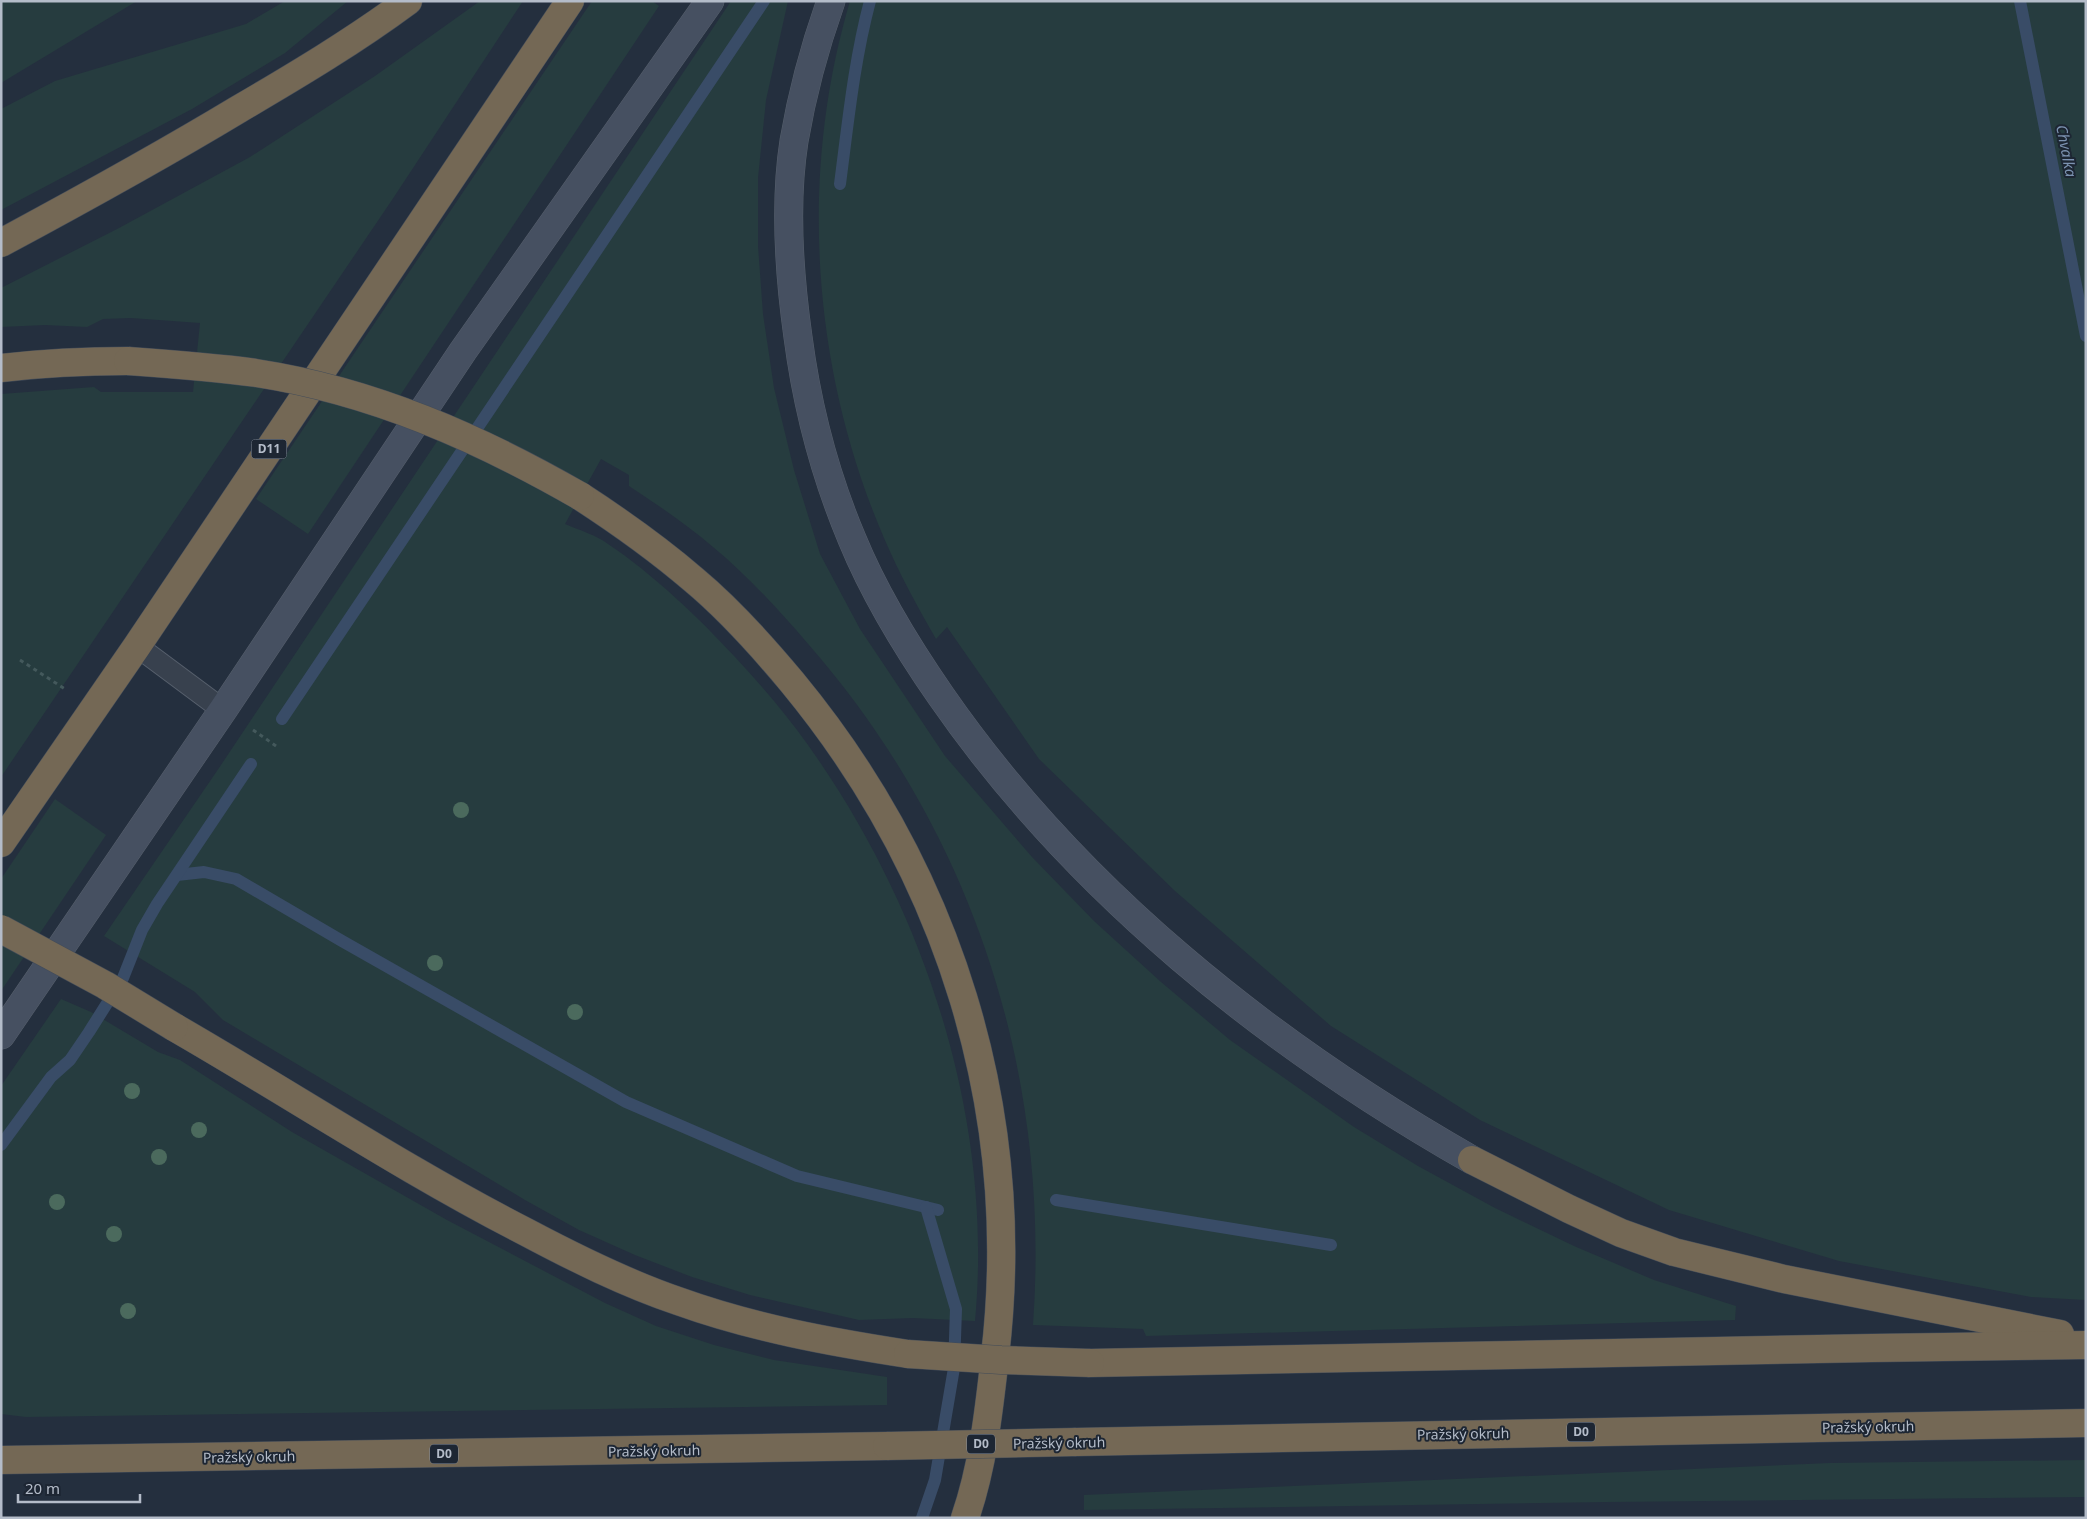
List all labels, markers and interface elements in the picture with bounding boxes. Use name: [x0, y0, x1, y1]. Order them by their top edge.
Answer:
water label: Chvalka: [2052, 123, 2082, 179]
road number: D11: [252, 439, 286, 458]
street label: Pražský okruh: [1822, 1416, 1914, 1437]
road number: D0: [1567, 1422, 1595, 1441]
street label: Pražský okruh: [1417, 1423, 1509, 1444]
street label: Pražský okruh: [1013, 1432, 1105, 1453]
road number: D0: [967, 1435, 995, 1454]
street label: Pražský okruh: [608, 1440, 700, 1461]
road number: D0: [430, 1445, 458, 1464]
street label: Pražský okruh: [203, 1446, 295, 1467]
scale bar: [18, 1472, 140, 1504]
text: 20 m: [25, 1478, 60, 1498]

